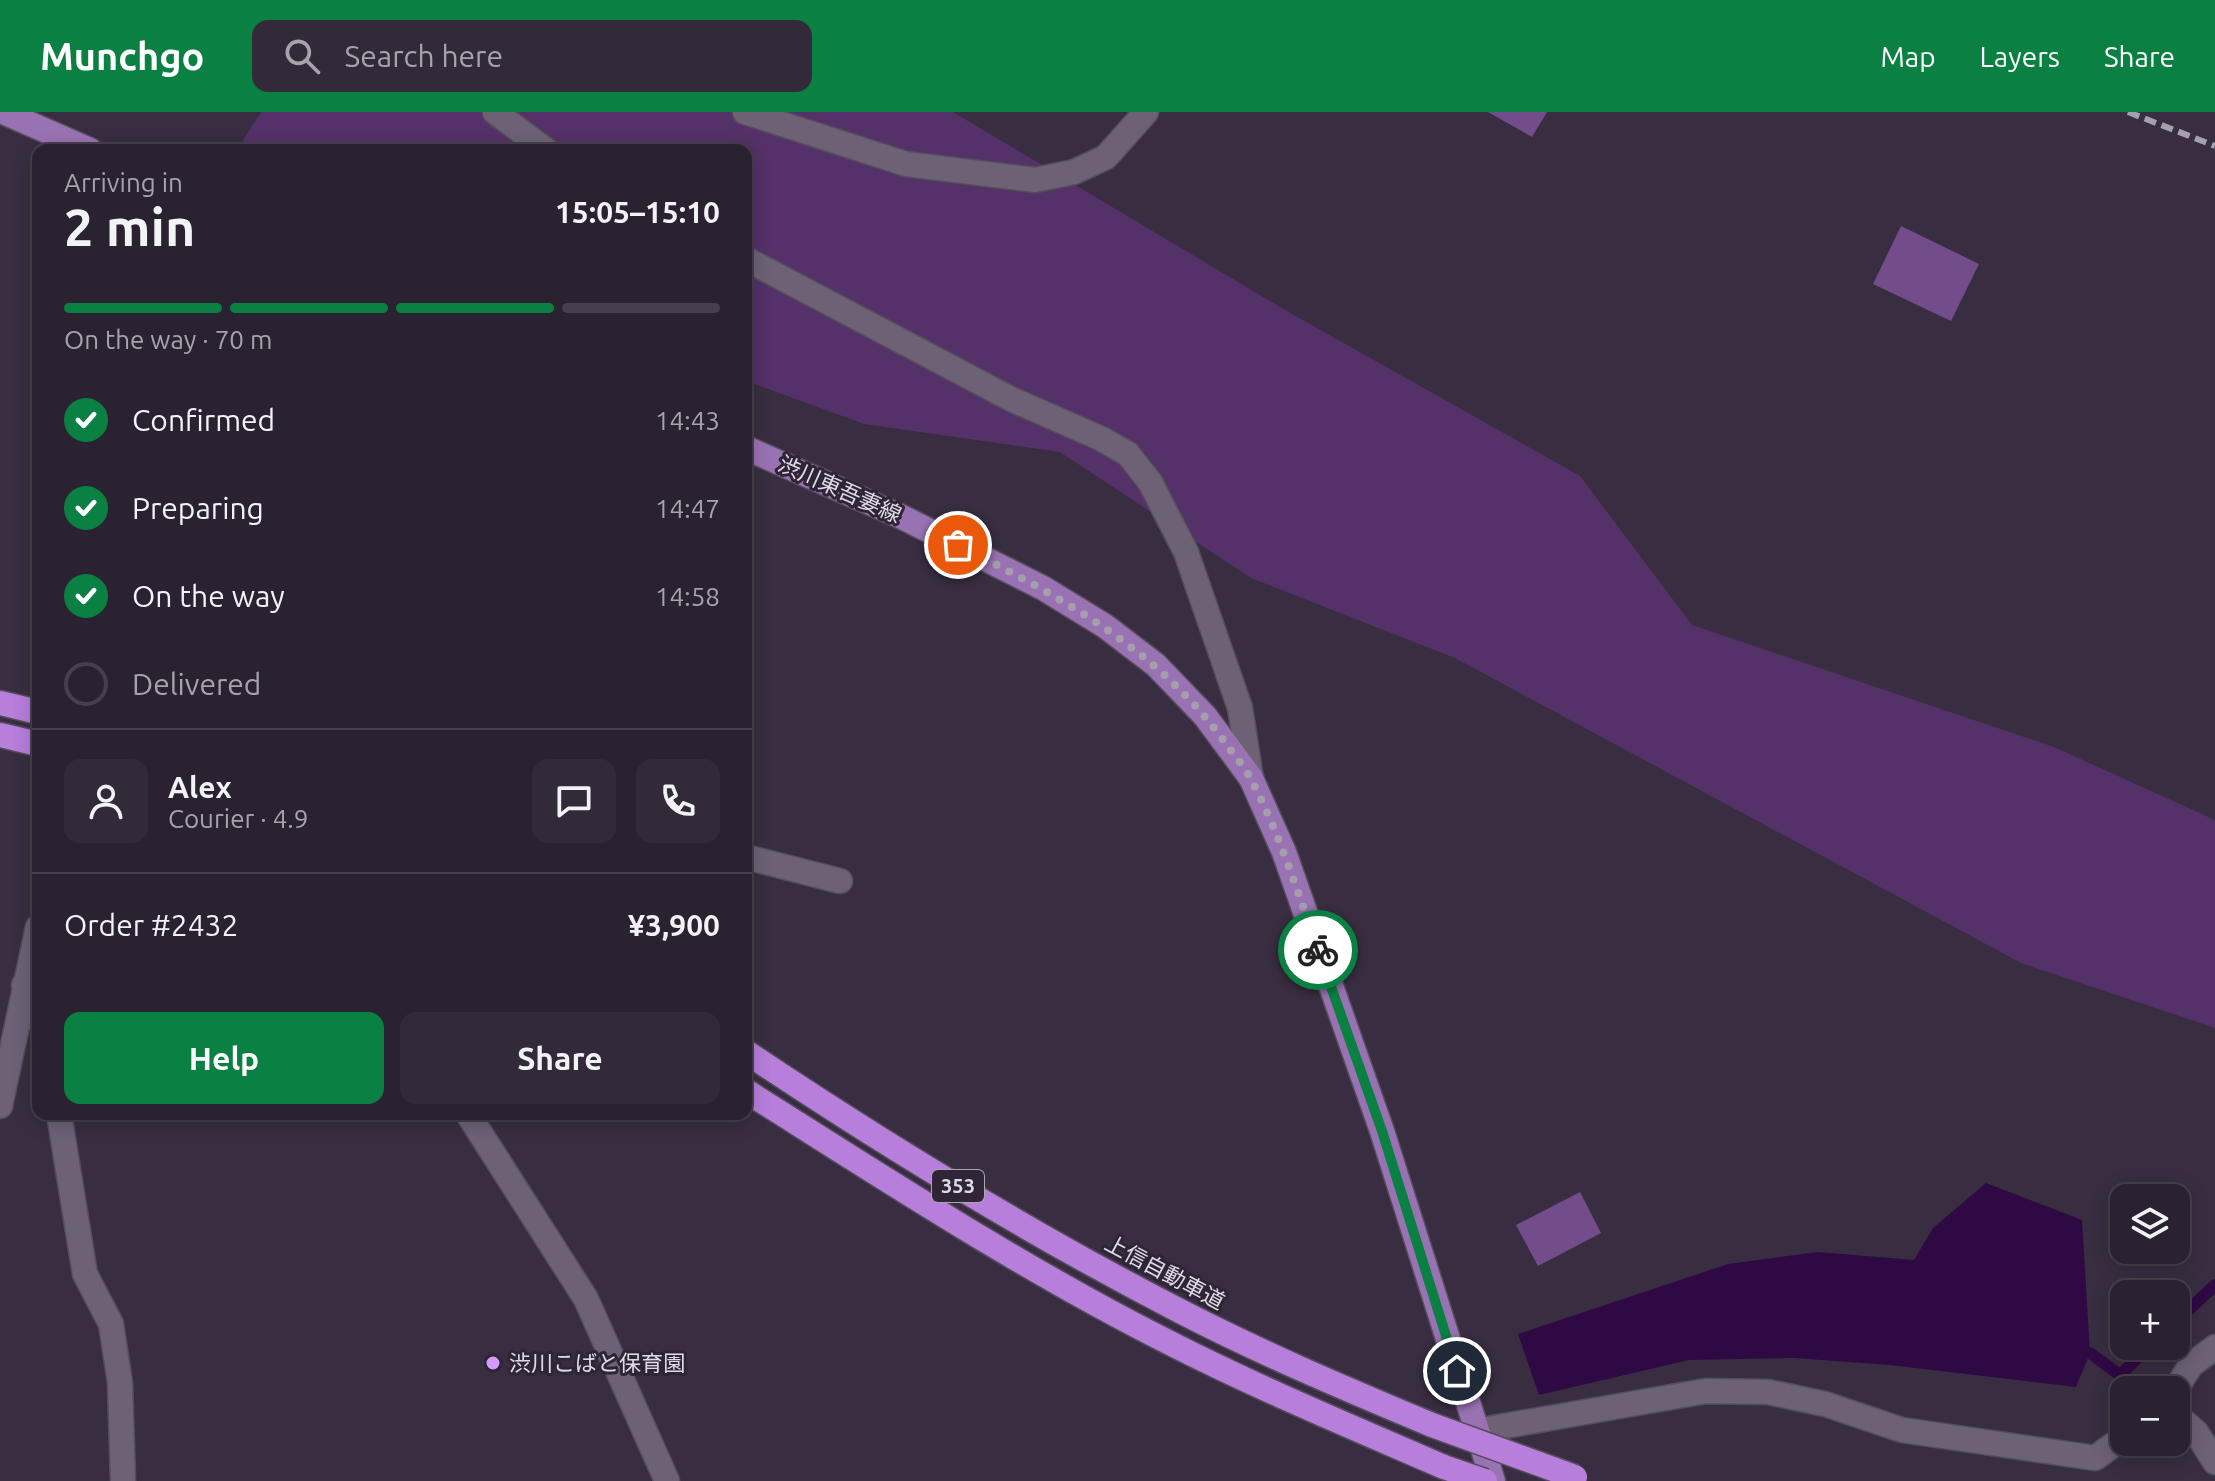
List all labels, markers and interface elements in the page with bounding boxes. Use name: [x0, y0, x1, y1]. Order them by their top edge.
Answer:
search box: [252, 20, 812, 92]
icon: search: [280, 34, 324, 78]
text: Munchgo: [40, 35, 204, 77]
text: Search here: [344, 39, 503, 73]
text: Map: [1880, 41, 1936, 72]
text: Layers: [1980, 41, 2060, 72]
text: Share: [2104, 41, 2175, 72]
text: Arriving in: [64, 168, 183, 197]
text: 15:05–15:10: [555, 195, 720, 229]
text: 2 min: [64, 198, 195, 256]
text: On the way · 70 m: [64, 325, 272, 354]
icon: check: [64, 398, 108, 442]
text: Confirmed: [132, 403, 275, 437]
text: 14:43: [655, 406, 720, 435]
street label: 渋川東吾妻線: [775, 450, 906, 527]
icon: check: [64, 486, 108, 530]
text: Preparing: [132, 491, 264, 525]
text: 14:47: [655, 494, 720, 523]
pin: [924, 511, 992, 579]
icon: bag: [936, 523, 980, 567]
icon: check: [64, 574, 108, 618]
text: On the way: [132, 579, 285, 613]
text: 14:58: [655, 582, 720, 611]
text: Delivered: [132, 667, 261, 701]
button: person: [64, 759, 148, 843]
button: chat: [532, 759, 616, 843]
button: phone: [636, 759, 720, 843]
text: Alex: [168, 770, 232, 804]
text: Courier · 4.9: [168, 804, 308, 833]
text: Order #2432: [64, 908, 238, 942]
text: ¥3,900: [628, 908, 720, 942]
courier: [1278, 910, 1358, 990]
icon: bike: [1296, 928, 1340, 972]
button: Help: [64, 1012, 384, 1104]
button: Share: [400, 1012, 720, 1104]
road number: 353: [932, 1170, 984, 1202]
map controls: [2110, 1184, 2190, 1456]
button: layers: [2110, 1184, 2190, 1264]
street label: 上信自動車道: [1101, 1230, 1229, 1314]
button: +: [2110, 1280, 2190, 1360]
pin: [1423, 1337, 1491, 1405]
icon: home: [1435, 1349, 1479, 1393]
place label: 渋川こばと保育園: [509, 1350, 685, 1375]
marker: 渋川こばと保育園: [484, 1354, 502, 1372]
button: −: [2110, 1376, 2190, 1456]

